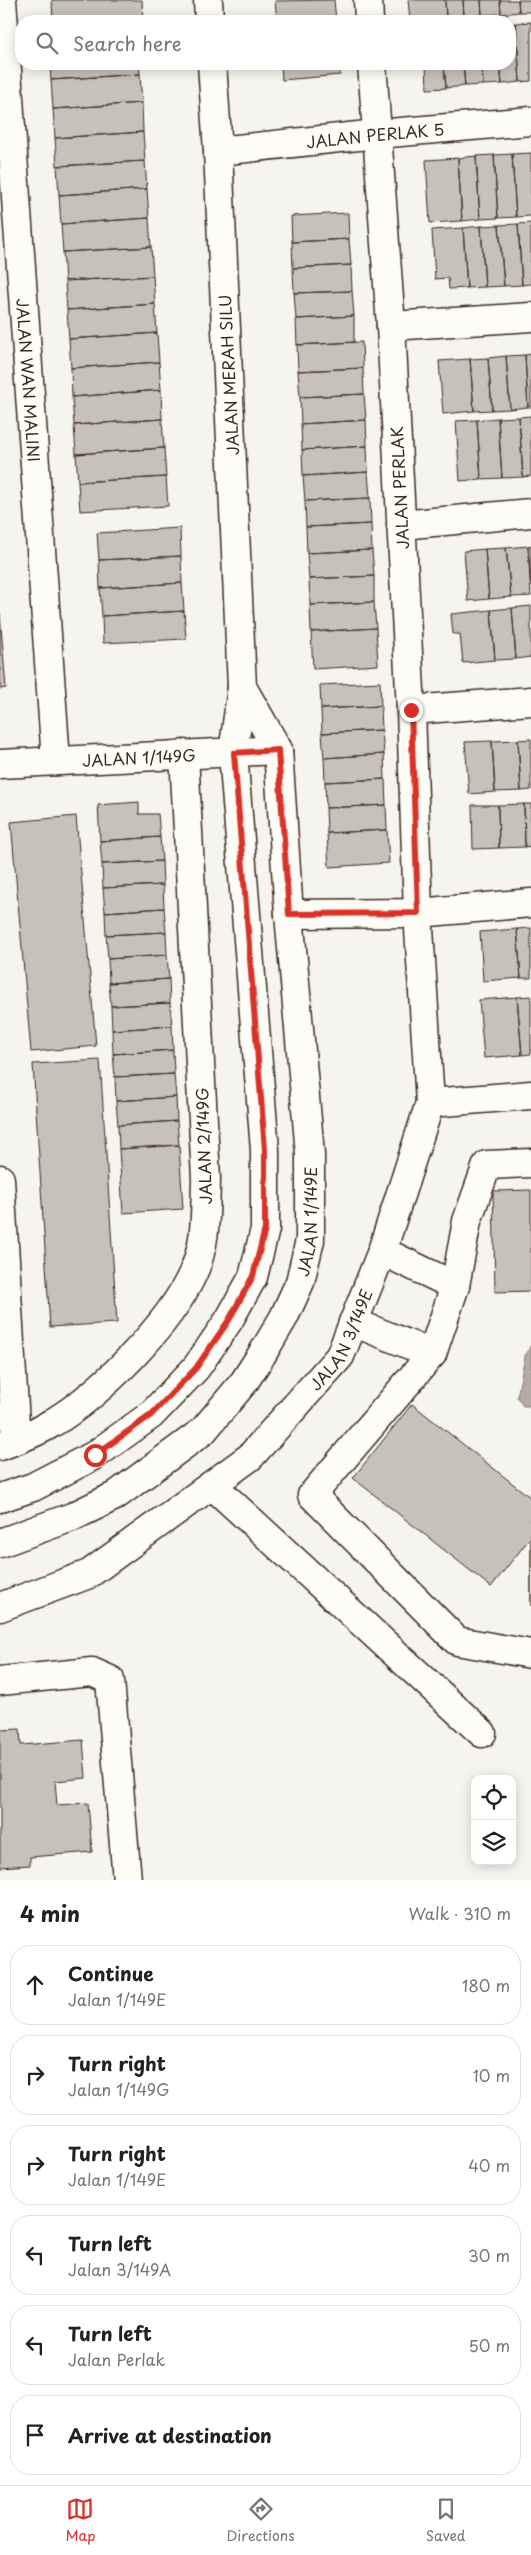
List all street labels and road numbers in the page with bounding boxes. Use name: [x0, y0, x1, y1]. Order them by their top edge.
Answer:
street label: JALAN PERLAK 5: [305, 116, 445, 153]
street label: JALAN MERAH SILU: [212, 294, 244, 456]
street label: JALAN WAN MALINI: [11, 297, 47, 463]
street label: JALAN PERLAK: [384, 426, 414, 550]
street label: JALAN 1/149G: [82, 742, 196, 772]
street label: JALAN 2/149G: [189, 1087, 217, 1205]
street label: JALAN 1/149E: [290, 1166, 323, 1279]
street label: JALAN 3/149E: [303, 1285, 378, 1395]

